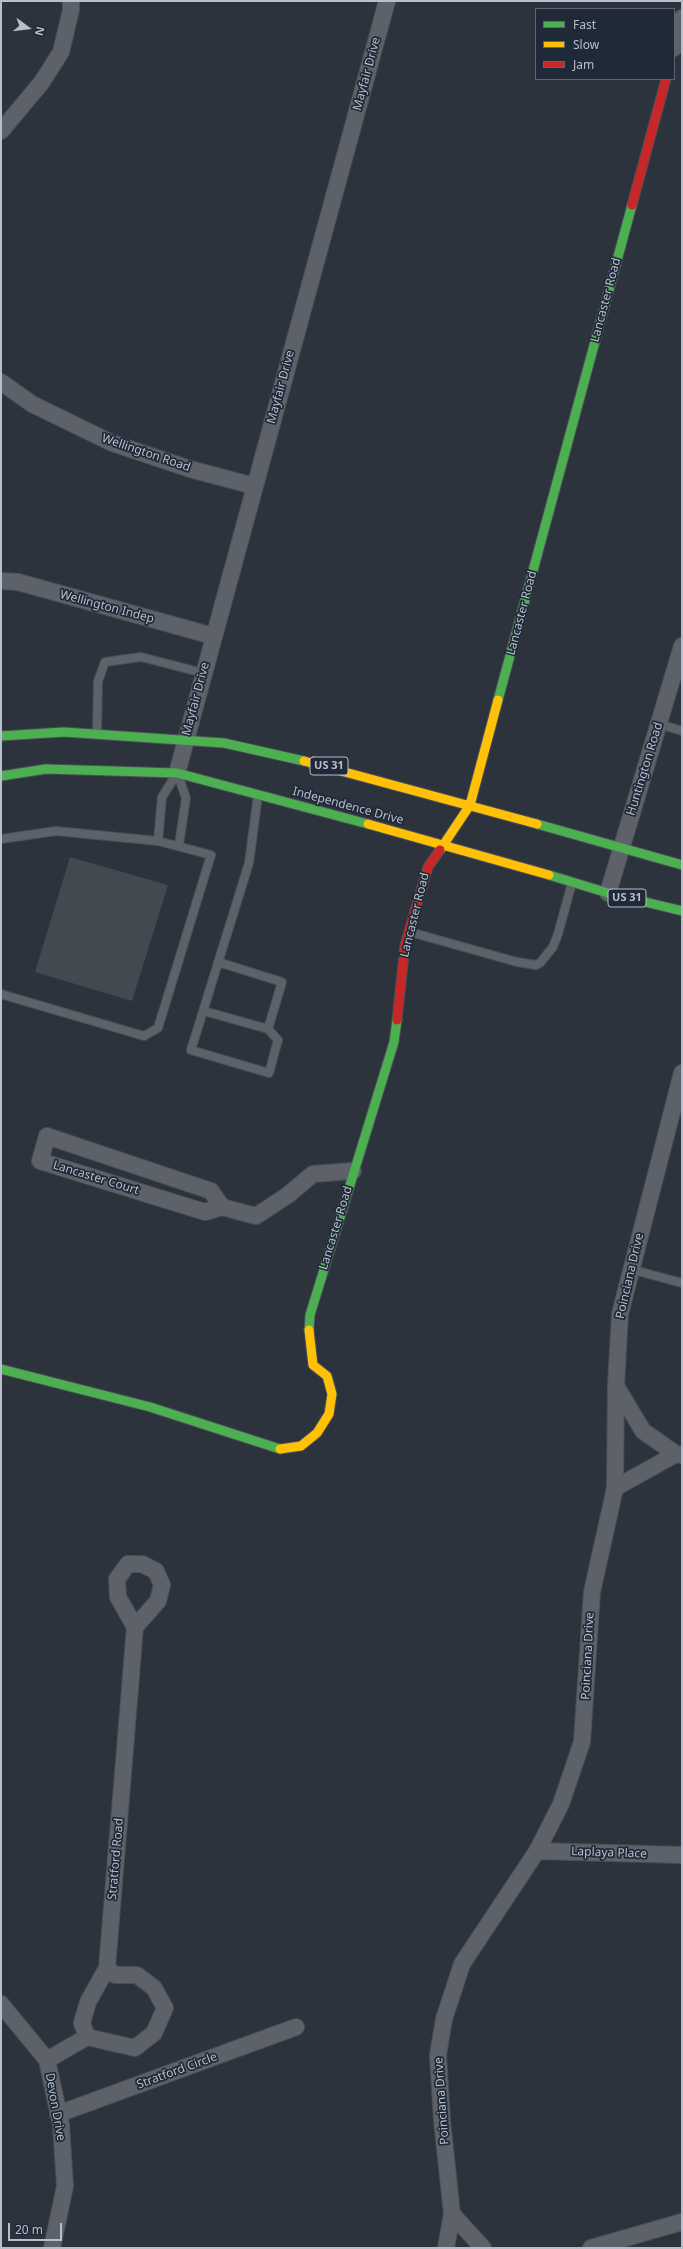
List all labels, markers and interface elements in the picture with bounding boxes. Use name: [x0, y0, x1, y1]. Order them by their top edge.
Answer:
north arrow: [8, 8, 48, 48]
legend: [535, 8, 675, 80]
text: Fast: [573, 16, 596, 33]
text: N: [32, 25, 48, 37]
street label: Mayfair Drive: [350, 36, 384, 112]
text: Slow: [573, 36, 599, 53]
text: Jam: [573, 56, 594, 73]
street label: Lancaster Road: [588, 256, 624, 344]
street label: Mayfair Drive: [264, 349, 298, 425]
street label: Wellington Road: [100, 431, 192, 475]
street label: Lancaster Road: [504, 569, 540, 657]
street label: Wellington Indep: [58, 588, 156, 626]
street label: Mayfair Drive: [179, 661, 213, 737]
street label: Huntington Road: [624, 721, 666, 817]
road number: US 31: [310, 757, 348, 775]
street label: Independence Drive: [291, 784, 405, 828]
street label: Lancaster Road: [398, 871, 432, 959]
road number: US 31: [608, 889, 646, 907]
street label: Lancaster Court: [51, 1158, 141, 1198]
street label: Lancaster Road: [316, 1184, 356, 1272]
street label: Poinciana Drive: [613, 1232, 647, 1320]
street label: Poinciana Drive: [579, 1612, 597, 1700]
street label: Stratford Road: [105, 1817, 127, 1901]
street label: Laplaya Place: [571, 1844, 647, 1862]
street label: Stratford Circle: [135, 2050, 219, 2092]
street label: Poinciana Drive: [432, 2057, 452, 2145]
street label: Devon Drive: [42, 2072, 68, 2142]
scale bar: [10, 2215, 64, 2241]
text: 20 m: [15, 2221, 43, 2238]

